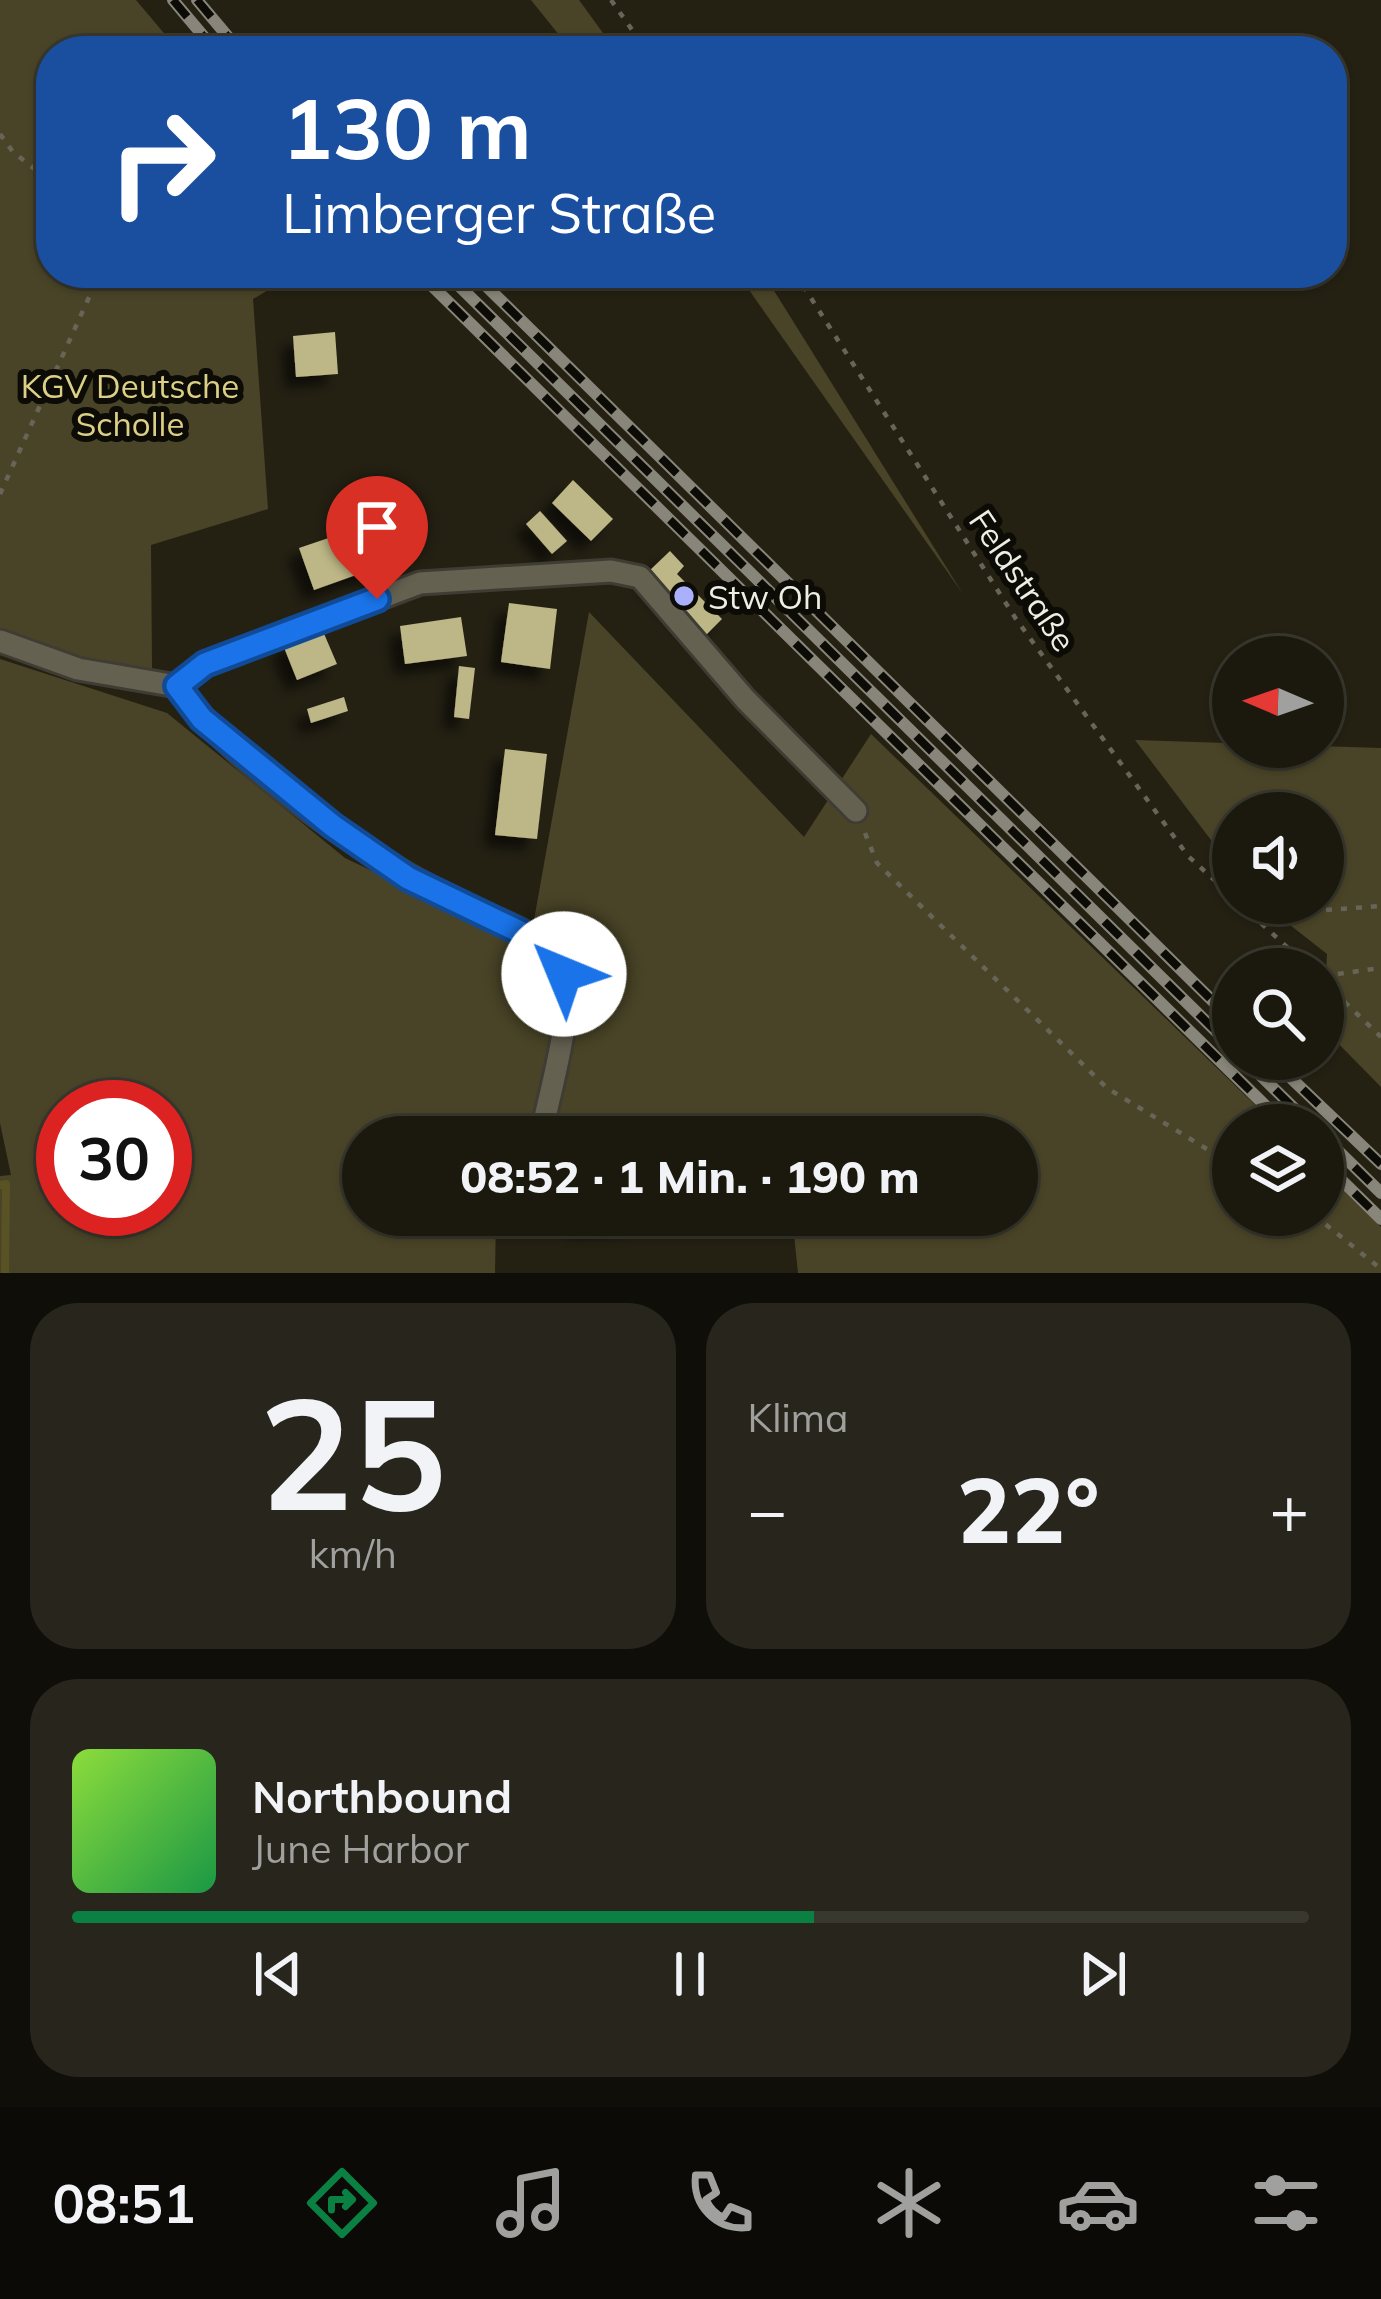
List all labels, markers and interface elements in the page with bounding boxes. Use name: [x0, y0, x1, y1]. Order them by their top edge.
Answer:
text: 130 m: [282, 75, 532, 180]
icon: right: [84, 84, 240, 240]
text: Limberger Straße: [282, 179, 716, 247]
park label: KGV Deutsche Scholle: [21, 365, 239, 444]
pin: [326, 476, 428, 599]
icon: arrive: [344, 494, 410, 560]
street label: Feldstraße: [961, 501, 1085, 659]
place label: Stw Oh: [708, 576, 822, 617]
marker: Stw Oh: [671, 583, 697, 609]
north arrow: [1212, 636, 1344, 768]
map controls: [1212, 636, 1344, 1236]
button: sound: [1212, 792, 1344, 924]
position arrow: [501, 911, 627, 1037]
button: search: [1212, 948, 1344, 1080]
speed limit sign: 30: [36, 1080, 192, 1236]
button: layers: [1212, 1104, 1344, 1236]
text: 08:52 · 1 Min. · 190 m: [460, 1148, 920, 1204]
text: 25: [259, 1353, 446, 1549]
text: Klima: [748, 1393, 848, 1442]
text: 22°: [957, 1453, 1100, 1566]
text: −: [748, 1468, 787, 1551]
text: +: [1269, 1468, 1309, 1551]
text: km/h: [309, 1529, 397, 1578]
text: Northbound: [252, 1768, 512, 1824]
text: June Harbor: [252, 1824, 469, 1873]
icon: previous: [245, 1941, 311, 2007]
icon: pause: [657, 1941, 723, 2007]
icon: next: [1070, 1941, 1136, 2007]
icon: directions: [300, 2161, 384, 2245]
icon: music: [489, 2161, 573, 2245]
icon: phone: [678, 2161, 762, 2245]
icon: climate: [867, 2161, 951, 2245]
icon: car: [1056, 2161, 1140, 2245]
icon: filters: [1244, 2161, 1328, 2245]
text: 08:51: [52, 2169, 195, 2237]

